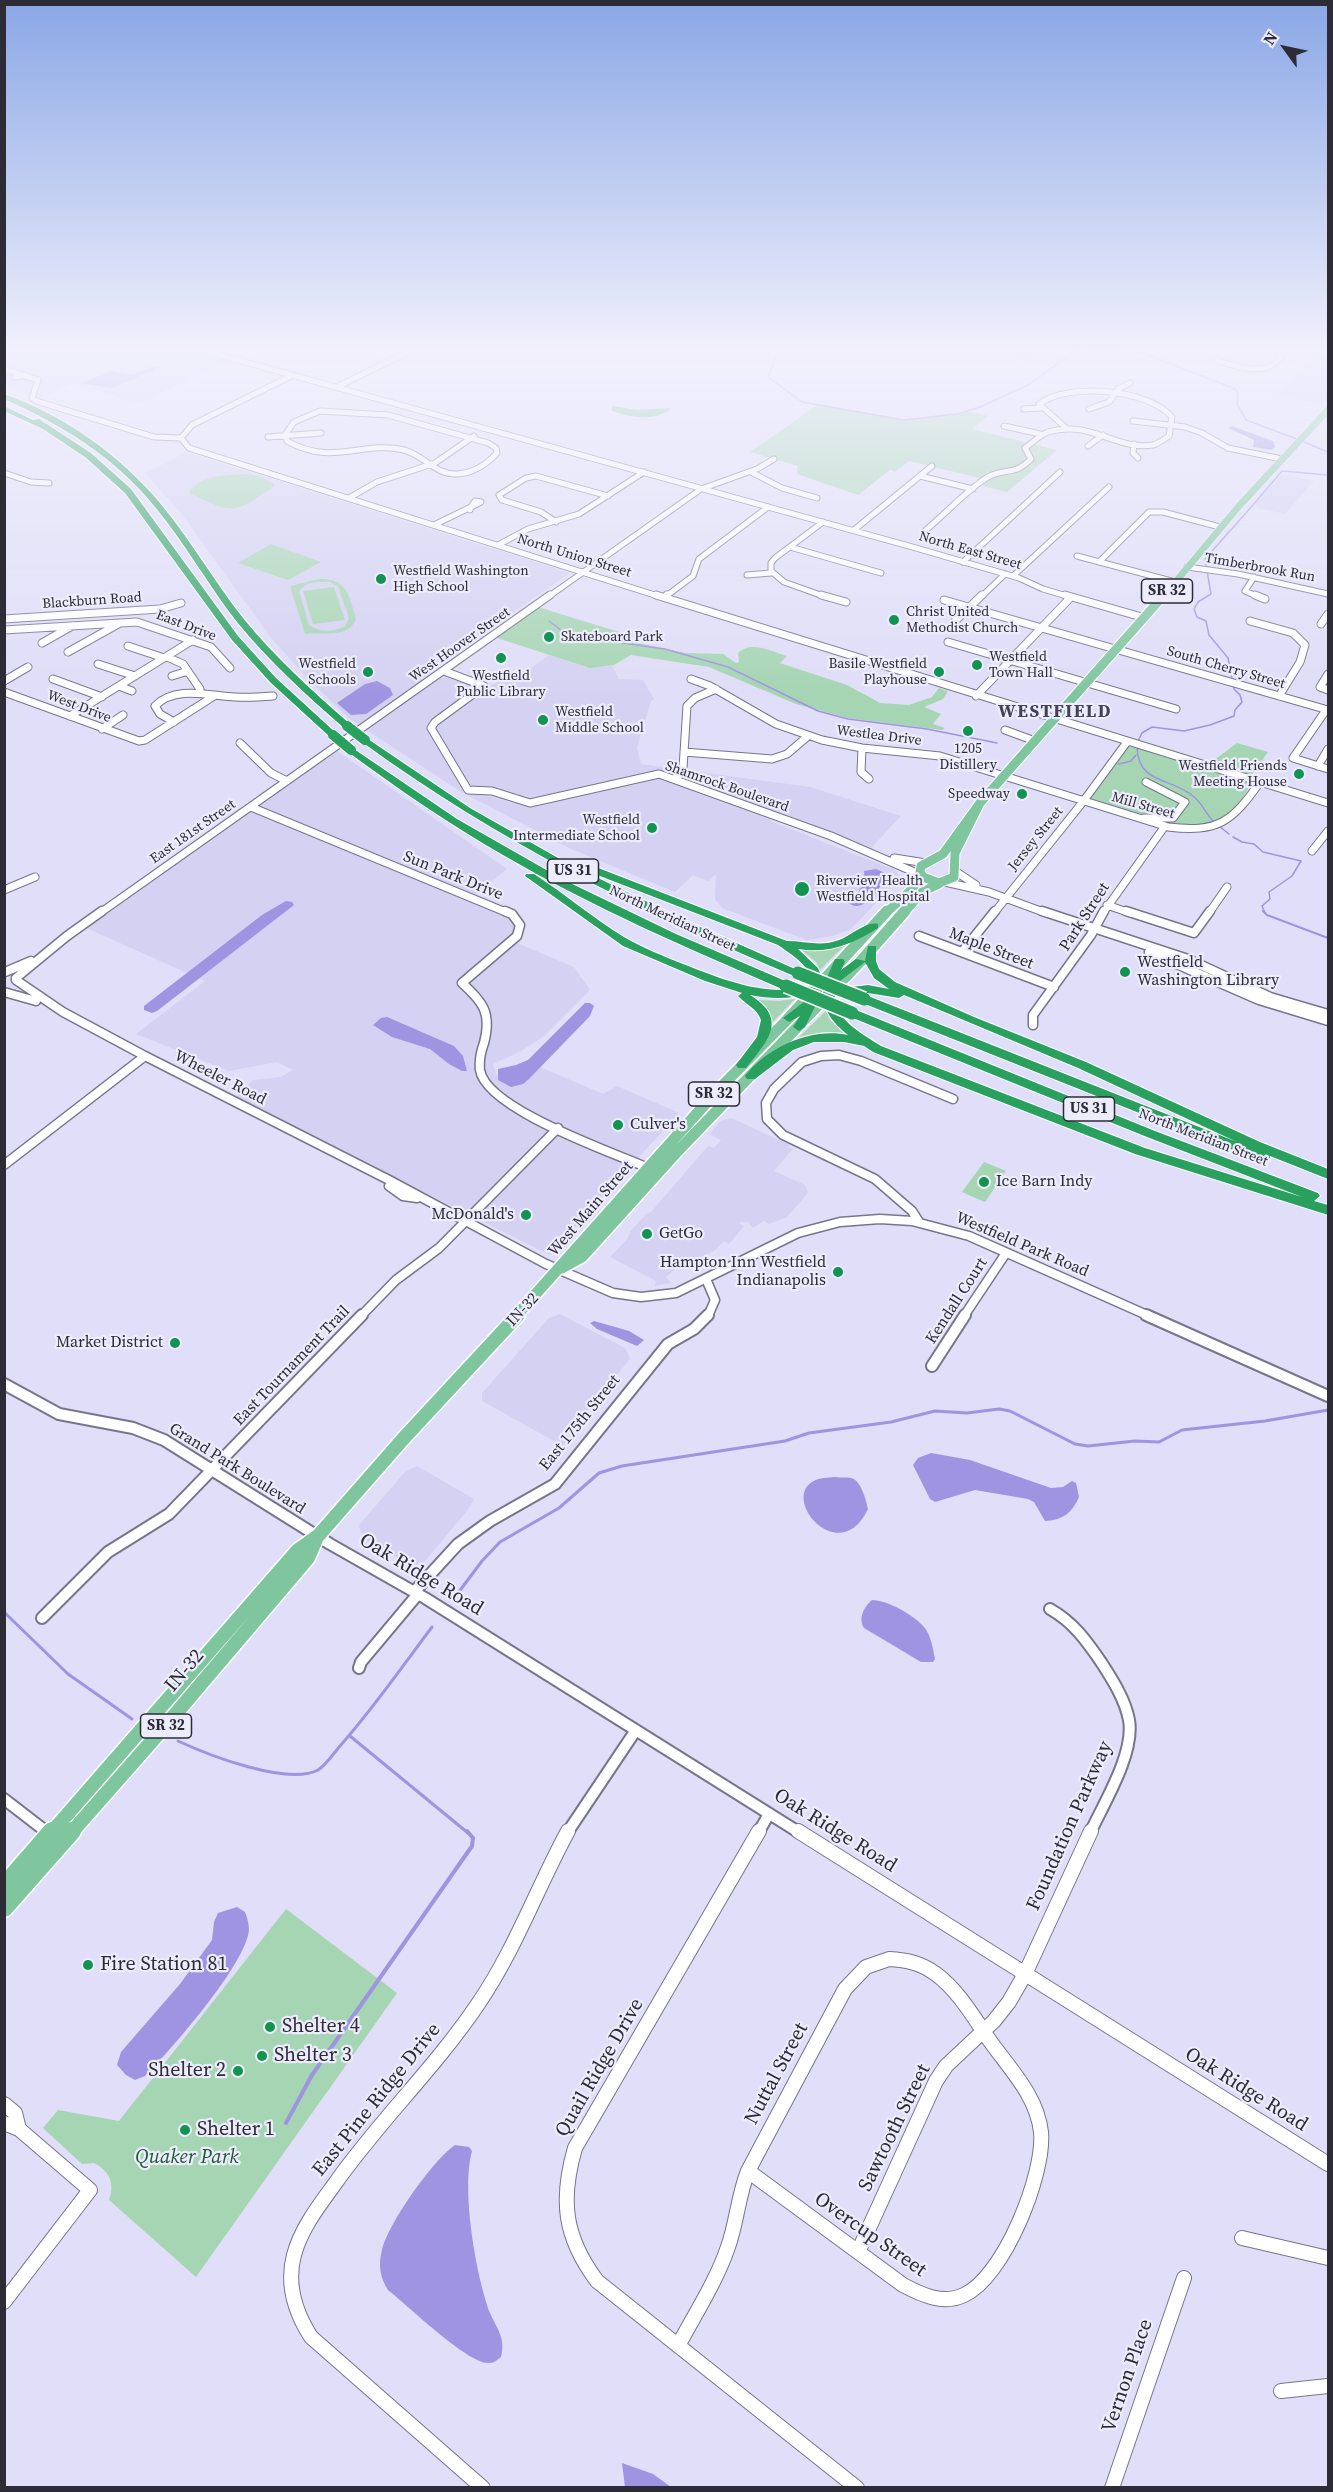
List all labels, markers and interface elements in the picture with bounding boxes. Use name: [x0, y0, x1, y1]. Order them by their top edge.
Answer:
north arrow: [1255, 18, 1315, 78]
text: N: [1258, 27, 1282, 49]
street label: North East Street: [917, 528, 1023, 574]
street label: North Union Street: [515, 531, 633, 581]
street label: Timberbrook Run: [1203, 550, 1317, 586]
place label: Westfield Washington High School: [393, 563, 529, 596]
marker: Westfield Washington High School: [374, 572, 388, 586]
road number: SR 32: [1142, 579, 1192, 603]
street label: Blackburn Road: [42, 589, 142, 613]
street label: West Hoover Street: [406, 604, 514, 686]
place label: Christ United Methodist Church: [906, 604, 1018, 636]
street label: East Drive: [153, 607, 219, 645]
marker: Christ United Methodist Church: [887, 613, 901, 627]
place label: Skateboard Park: [561, 629, 663, 645]
marker: Skateboard Park: [542, 630, 556, 644]
street label: South Cherry Street: [1165, 643, 1287, 693]
place label: Westfield Town Hall: [989, 649, 1053, 682]
marker: Westfield Public Library: [494, 651, 508, 665]
place label: Westfield Schools: [298, 656, 356, 688]
place label: Basile Westfield Playhouse: [828, 656, 927, 688]
marker: Westfield Town Hall: [970, 658, 984, 672]
marker: Westfield Schools: [361, 665, 375, 679]
marker: Basile Westfield Playhouse: [932, 665, 946, 679]
place label: Westfield Public Library: [456, 668, 546, 700]
street label: West Drive: [45, 687, 113, 727]
district label: WESTFIELD: [998, 701, 1112, 723]
place label: Westfield Middle School: [555, 704, 644, 736]
marker: Westfield Middle School: [536, 713, 550, 727]
street label: Westlea Drive: [836, 722, 922, 750]
marker: 1205 Distillery: [961, 724, 975, 738]
place label: 1205 Distillery: [939, 741, 997, 774]
street label: Shamrock Boulevard: [663, 758, 791, 816]
place label: Westfield Friends Meeting House: [1178, 758, 1287, 790]
marker: Westfield Friends Meeting House: [1292, 767, 1306, 781]
place label: Speedway: [948, 786, 1010, 802]
marker: Speedway: [1015, 787, 1029, 801]
street label: Mill Street: [1110, 789, 1176, 823]
street label: East 181st Street: [147, 796, 239, 868]
street label: Jersey Street: [1005, 804, 1067, 874]
place label: Westfield Intermediate School: [513, 812, 640, 844]
marker: Westfield Intermediate School: [645, 821, 659, 835]
street label: Sun Park Drive: [400, 847, 506, 905]
road number: US 31: [548, 859, 598, 883]
place label: Riverview Health Westfield Hospital: [816, 873, 930, 906]
street label: Park Street: [1056, 879, 1114, 955]
marker: Riverview Health Westfield Hospital: [793, 880, 811, 898]
street label: North Meridian Street: [606, 882, 738, 956]
street label: Maple Street: [946, 924, 1036, 974]
place label: Westfield Washington Library: [1137, 953, 1279, 991]
marker: Westfield Washington Library: [1118, 965, 1132, 979]
street label: Wheeler Road: [171, 1047, 269, 1109]
road number: SR 32: [688, 1082, 740, 1106]
road number: US 31: [1064, 1097, 1114, 1121]
street label: North Meridian Street: [1136, 1106, 1270, 1170]
place label: Culver's: [630, 1115, 686, 1135]
marker: Culver's: [611, 1118, 625, 1132]
street label: West Main Street: [544, 1157, 638, 1261]
place label: Ice Barn Indy: [996, 1172, 1092, 1192]
marker: Ice Barn Indy: [977, 1175, 991, 1189]
place label: McDonald's: [431, 1205, 514, 1225]
marker: McDonald's: [519, 1208, 533, 1222]
street label: Westfield Park Road: [953, 1208, 1091, 1282]
place label: GetGo: [659, 1224, 703, 1244]
marker: GetGo: [640, 1227, 654, 1241]
place label: Hampton Inn Westfield Indianapolis: [660, 1253, 826, 1291]
street label: Kendall Court: [922, 1254, 992, 1348]
marker: Hampton Inn Westfield Indianapolis: [831, 1265, 845, 1279]
street label: IN-32: [503, 1289, 543, 1331]
street label: East Tournament Trail: [230, 1302, 354, 1430]
place label: Market District: [56, 1333, 163, 1353]
marker: Market District: [168, 1336, 182, 1350]
street label: East 175th Street: [536, 1371, 624, 1475]
street label: Grand Park Boulevard: [165, 1419, 309, 1519]
street label: Oak Ridge Road: [355, 1529, 487, 1621]
street label: IN-32: [160, 1645, 210, 1697]
road number: SR 32: [140, 1714, 192, 1738]
street label: Foundation Parkway: [1022, 1737, 1118, 1915]
street label: Oak Ridge Road: [769, 1784, 901, 1878]
place label: Fire Station 81: [100, 1953, 227, 1977]
marker: Fire Station 81: [81, 1958, 95, 1972]
street label: Quail Ridge Drive: [551, 1994, 649, 2142]
place label: Shelter 4: [282, 2015, 360, 2039]
street label: East Pine Ridge Drive: [308, 2018, 446, 2182]
street label: Nuttal Street: [740, 2019, 814, 2129]
marker: Shelter 4: [263, 2020, 277, 2034]
street label: Oak Ridge Road: [1180, 2043, 1312, 2137]
place label: Shelter 3: [274, 2044, 352, 2068]
marker: Shelter 3: [255, 2049, 269, 2063]
place label: Shelter 2: [148, 2059, 226, 2083]
street label: Sawtooth Street: [854, 2060, 936, 2196]
marker: Shelter 2: [231, 2064, 245, 2078]
place label: Shelter 1: [197, 2118, 275, 2142]
marker: Shelter 1: [178, 2123, 192, 2137]
park label: Quaker Park: [135, 2146, 239, 2170]
street label: Overcup Street: [809, 2187, 931, 2283]
street label: Vernon Place: [1097, 2316, 1159, 2436]

